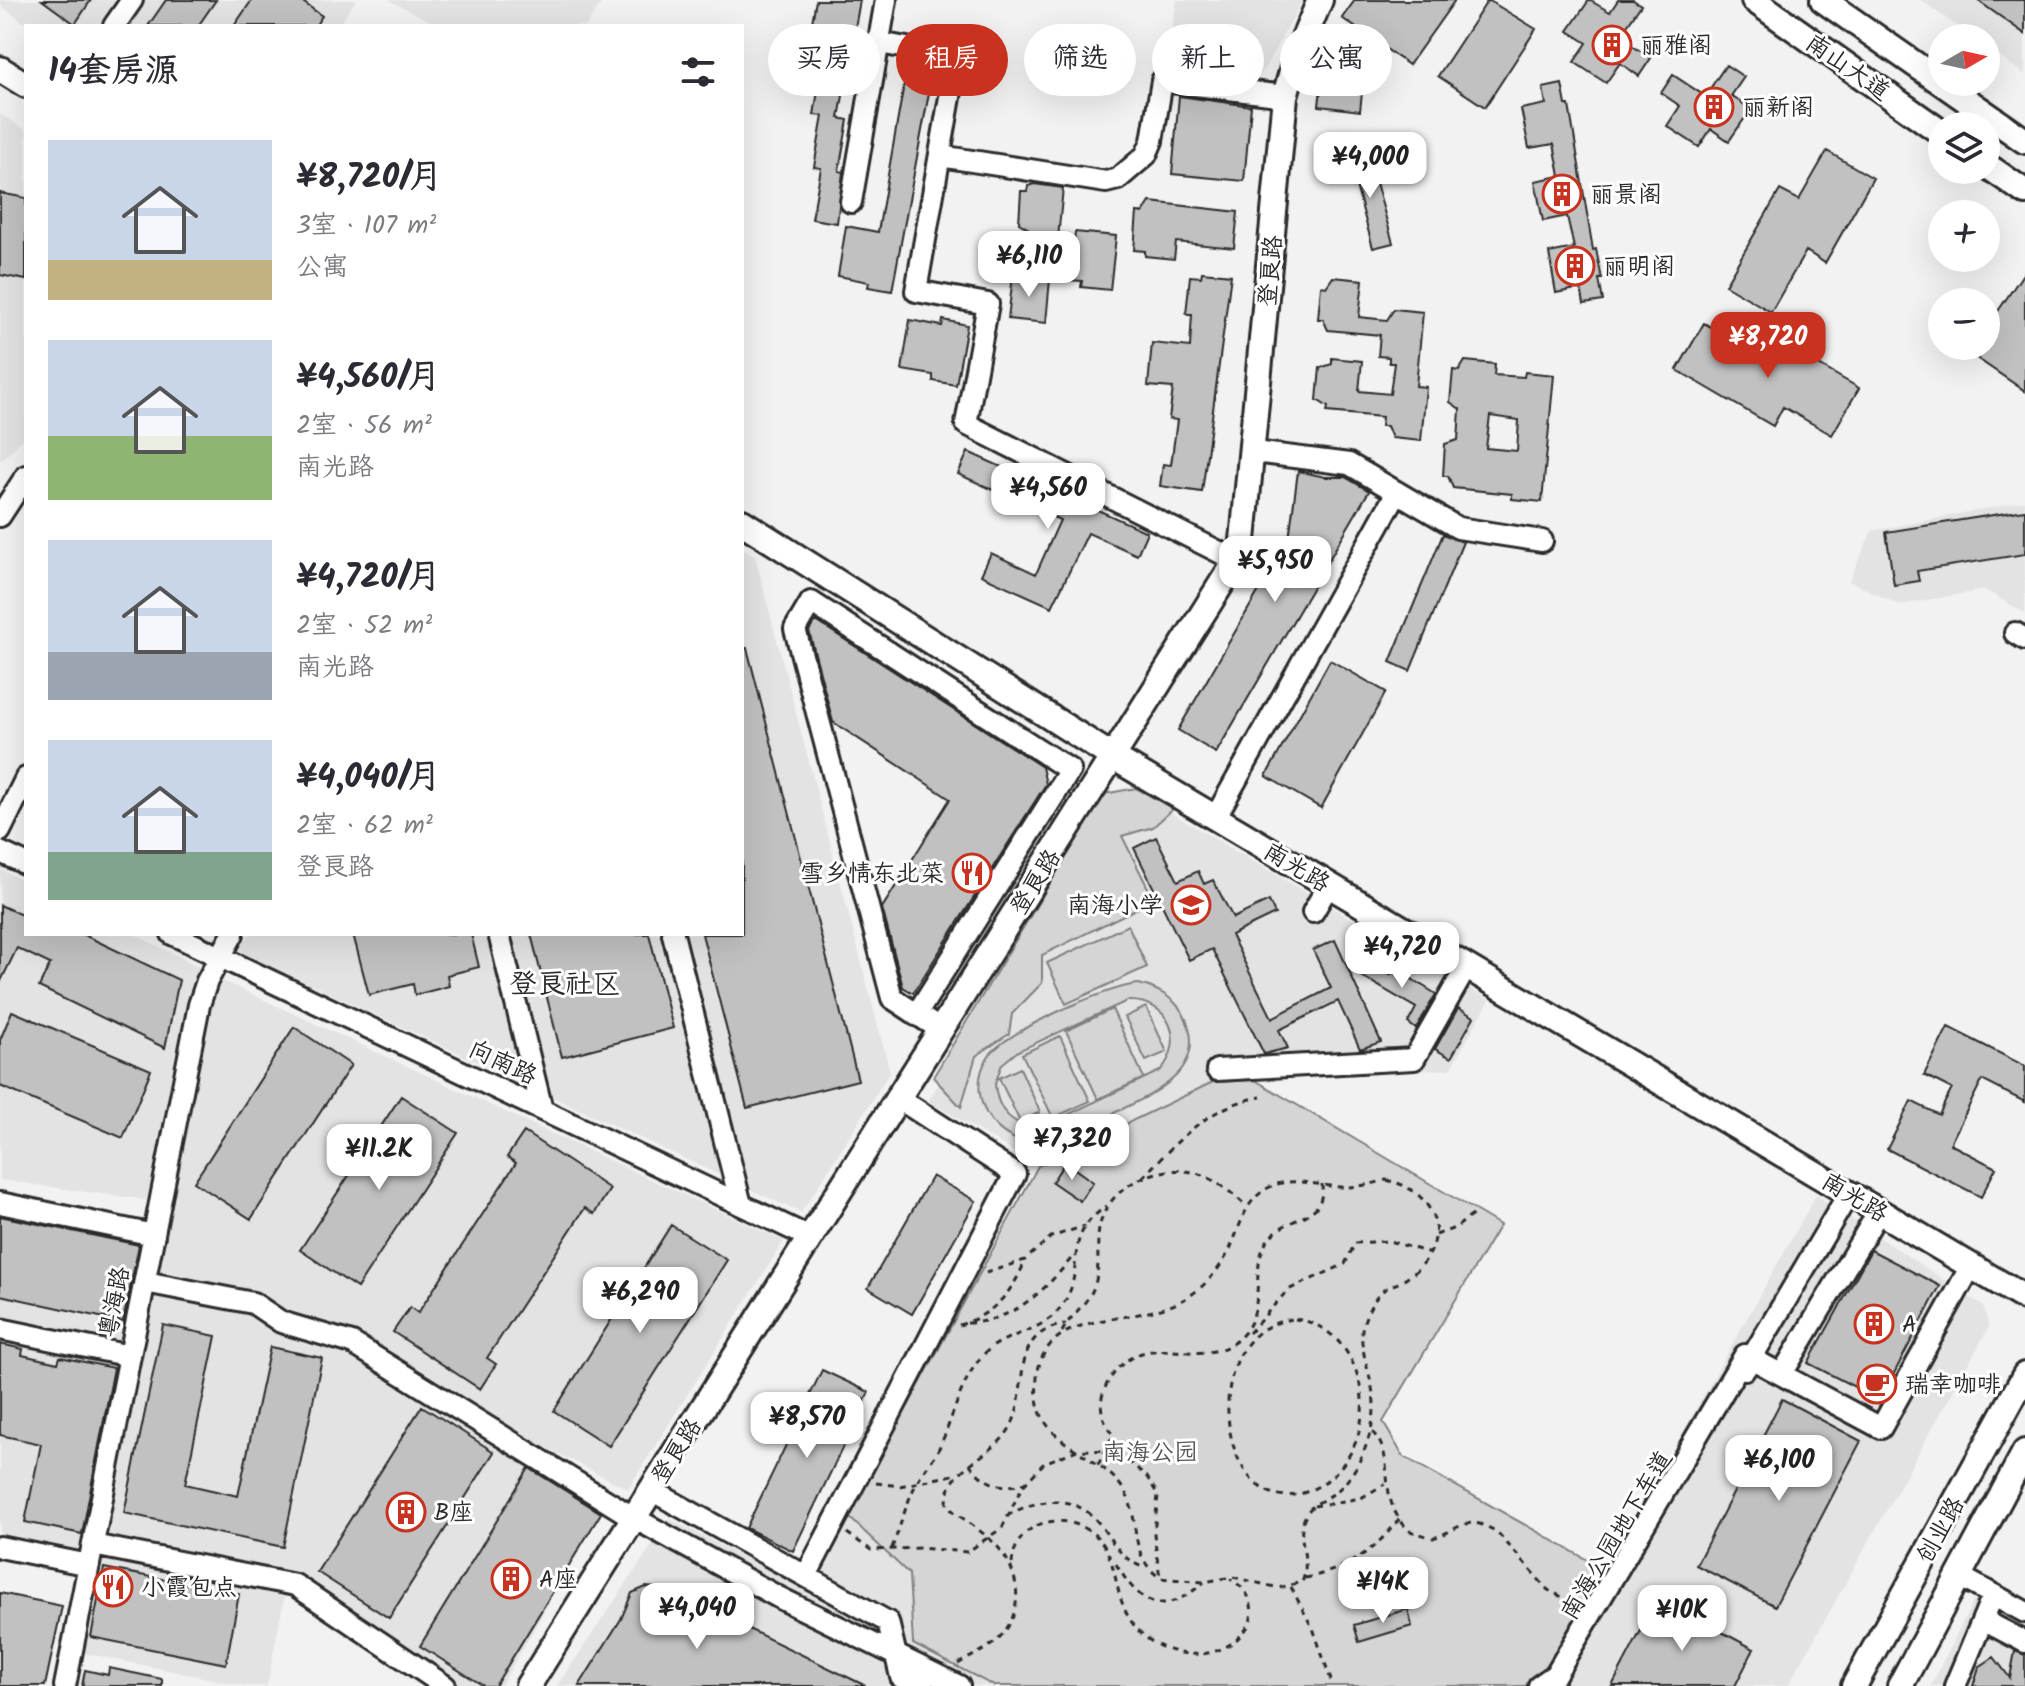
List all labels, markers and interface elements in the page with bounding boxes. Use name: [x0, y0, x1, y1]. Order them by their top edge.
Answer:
chip: 买房: [768, 24, 880, 96]
chip: 租房: [896, 24, 1008, 96]
chip: 筛选: [1024, 24, 1136, 96]
chip: 新上: [1152, 24, 1264, 96]
chip: 公寓: [1280, 24, 1392, 96]
building icon: 丽雅阁: [1591, 24, 1633, 66]
north arrow: [1928, 24, 2000, 96]
map controls: [1928, 24, 2000, 360]
street label: 南山大道: [1797, 25, 1898, 112]
place label: 丽雅阁: [1640, 27, 1712, 66]
text: 14套房源: [48, 45, 179, 99]
icon: filters: [676, 50, 720, 94]
building icon: 丽新阁: [1693, 86, 1735, 128]
place label: 丽新阁: [1742, 89, 1814, 128]
button: layers: [1928, 112, 2000, 184]
pin: ¥4,000: [1305, 132, 1435, 200]
text: ¥4,000: [1332, 137, 1409, 179]
text: ¥8,720/月: [296, 151, 443, 205]
icon: home: [112, 172, 208, 268]
building icon: 丽景阁: [1541, 173, 1583, 215]
place label: 丽景阁: [1590, 176, 1662, 215]
button: +: [1928, 200, 2000, 272]
text: 3室 · 107 m²: [296, 205, 436, 247]
pin: ¥6,110: [964, 231, 1094, 299]
street label: 登良路: [1249, 234, 1294, 309]
text: ¥6,110: [996, 236, 1062, 278]
building icon: 丽明阁: [1554, 245, 1596, 287]
text: 公寓: [296, 247, 348, 289]
place label: 丽明阁: [1603, 248, 1675, 287]
button: −: [1928, 288, 2000, 360]
pin: ¥8,720: [1703, 312, 1833, 380]
text: ¥8,720: [1729, 317, 1807, 359]
text: ¥4,560/月: [296, 351, 441, 405]
icon: home: [112, 372, 208, 468]
text: 2室 · 56 m²: [296, 405, 432, 447]
text: 南光路: [296, 447, 374, 489]
pin: ¥4,560: [983, 463, 1113, 531]
text: ¥4,560: [1009, 468, 1087, 510]
pin: ¥5,950: [1210, 536, 1340, 604]
text: ¥5,950: [1237, 541, 1313, 583]
text: ¥4,720/月: [296, 551, 441, 605]
icon: home: [112, 572, 208, 668]
text: 2室 · 52 m²: [296, 605, 432, 647]
text: 南光路: [296, 647, 374, 689]
text: ¥4,040/月: [296, 751, 441, 805]
icon: home: [112, 772, 208, 868]
text: 2室 · 62 m²: [296, 805, 433, 847]
street label: 南光路: [1255, 833, 1337, 904]
street label: 登良路: [1001, 842, 1072, 924]
text: 登良路: [296, 847, 374, 889]
restaurant icon: 雪乡情东北菜: [951, 852, 993, 894]
place label: 雪乡情东北菜: [800, 855, 944, 894]
school or university icon: 南海小学: [1170, 884, 1212, 926]
place label: 南海小学: [1067, 887, 1163, 926]
pin: ¥4,720: [1337, 922, 1467, 990]
text: ¥4,720: [1363, 927, 1441, 969]
district label: 登良社区: [509, 963, 621, 1008]
street label: 向南路: [461, 1030, 543, 1096]
pin: ¥7,320: [1007, 1114, 1137, 1182]
text: ¥7,320: [1033, 1119, 1111, 1161]
pin: ¥11.2K: [314, 1124, 444, 1192]
text: ¥11.2K: [345, 1129, 413, 1171]
street label: 南光路: [1813, 1163, 1895, 1234]
street label: 粤海路: [89, 1263, 141, 1341]
pin: ¥6,290: [575, 1267, 705, 1335]
text: ¥6,290: [601, 1272, 679, 1314]
building icon: A: [1853, 1303, 1895, 1345]
place label: A: [1902, 1306, 1917, 1345]
cafe icon: 瑞幸咖啡: [1856, 1363, 1898, 1405]
place label: 瑞幸咖啡: [1905, 1366, 2001, 1405]
pin: ¥8,570: [742, 1392, 872, 1460]
text: ¥8,570: [769, 1397, 845, 1439]
street label: 登良路: [642, 1411, 713, 1493]
park label: 南海公园: [1102, 1434, 1198, 1473]
pin: ¥6,100: [1714, 1435, 1844, 1503]
text: ¥6,100: [1743, 1440, 1815, 1482]
street label: 南海公园地下车道: [1551, 1443, 1683, 1628]
street label: 创业路: [1907, 1490, 1976, 1572]
building icon: B座: [385, 1491, 427, 1533]
place label: B座: [434, 1494, 473, 1533]
pin: ¥14K: [1336, 1557, 1430, 1625]
building icon: A座: [490, 1558, 532, 1600]
place label: A座: [539, 1561, 578, 1600]
text: ¥14K: [1356, 1562, 1410, 1604]
restaurant icon: 小霞包点: [92, 1566, 134, 1608]
place label: 小霞包点: [141, 1569, 237, 1608]
pin: ¥4,040: [632, 1583, 762, 1651]
pin: ¥10K: [1635, 1585, 1729, 1653]
text: ¥4,040: [658, 1588, 736, 1630]
text: ¥10K: [1656, 1590, 1708, 1632]

